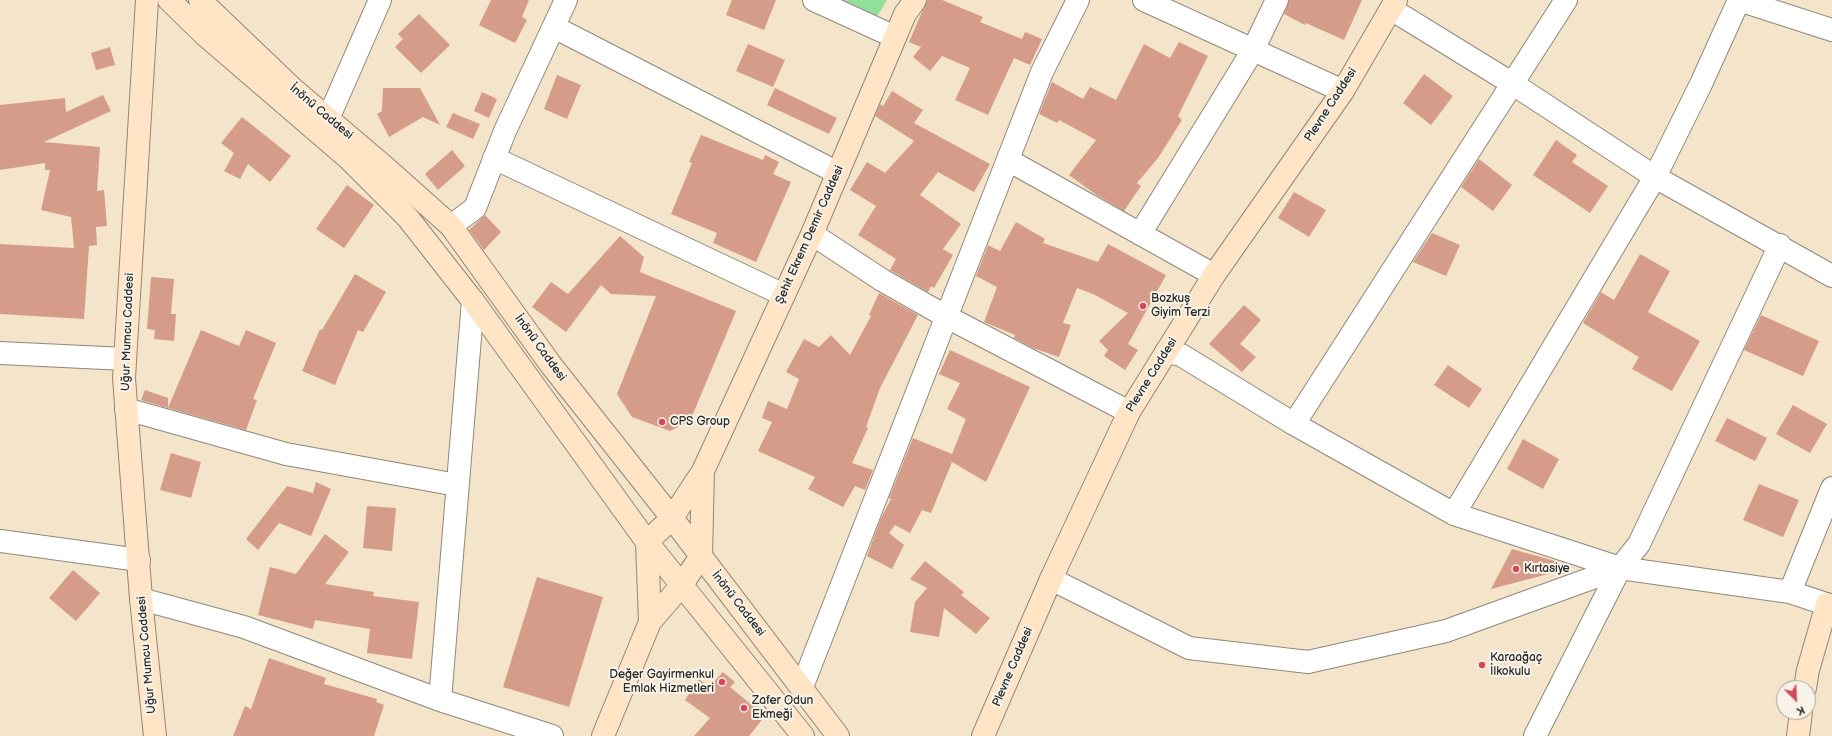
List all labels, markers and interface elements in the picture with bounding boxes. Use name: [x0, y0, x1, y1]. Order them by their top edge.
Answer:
street label: Plevne Caddesi: [1302, 65, 1360, 145]
street label: İnönü Caddesi: [286, 81, 356, 143]
street label: Şehit Ekrem Demir Caddesi: [773, 164, 847, 306]
street label: Uğur Mumcu Caddesi: [119, 273, 137, 391]
place label: Bozkuş Giyim Terzi: [1151, 292, 1210, 320]
marker: Bozkuş Giyim Terzi: [1138, 301, 1148, 311]
street label: İnönü Caddesi: [511, 312, 569, 384]
street label: Plevne Caddesi: [1123, 335, 1181, 415]
place label: CPS Group: [670, 415, 730, 429]
marker: CPS Group: [657, 417, 667, 427]
place label: Kırtasiye: [1524, 562, 1570, 576]
marker: Kırtasiye: [1511, 564, 1521, 574]
street label: İnönü Caddesi: [708, 569, 768, 639]
street label: Uğur Mumcu Caddesi: [135, 596, 159, 714]
street label: Plevne Caddesi: [990, 625, 1036, 709]
place label: Karaağaç İlkokulu: [1490, 651, 1542, 679]
marker: Karaağaç İlkokulu: [1477, 660, 1487, 670]
place label: Değer Gayirmenkul Emlak Hizmetleri: [609, 668, 714, 696]
marker: Değer Gayirmenkul Emlak Hizmetleri: [717, 677, 727, 687]
north arrow: [1776, 680, 1816, 720]
place label: Zafer Odun Ekmeği: [752, 694, 813, 722]
marker: Zafer Odun Ekmeği: [739, 703, 749, 713]
text: K: [1795, 703, 1807, 718]

